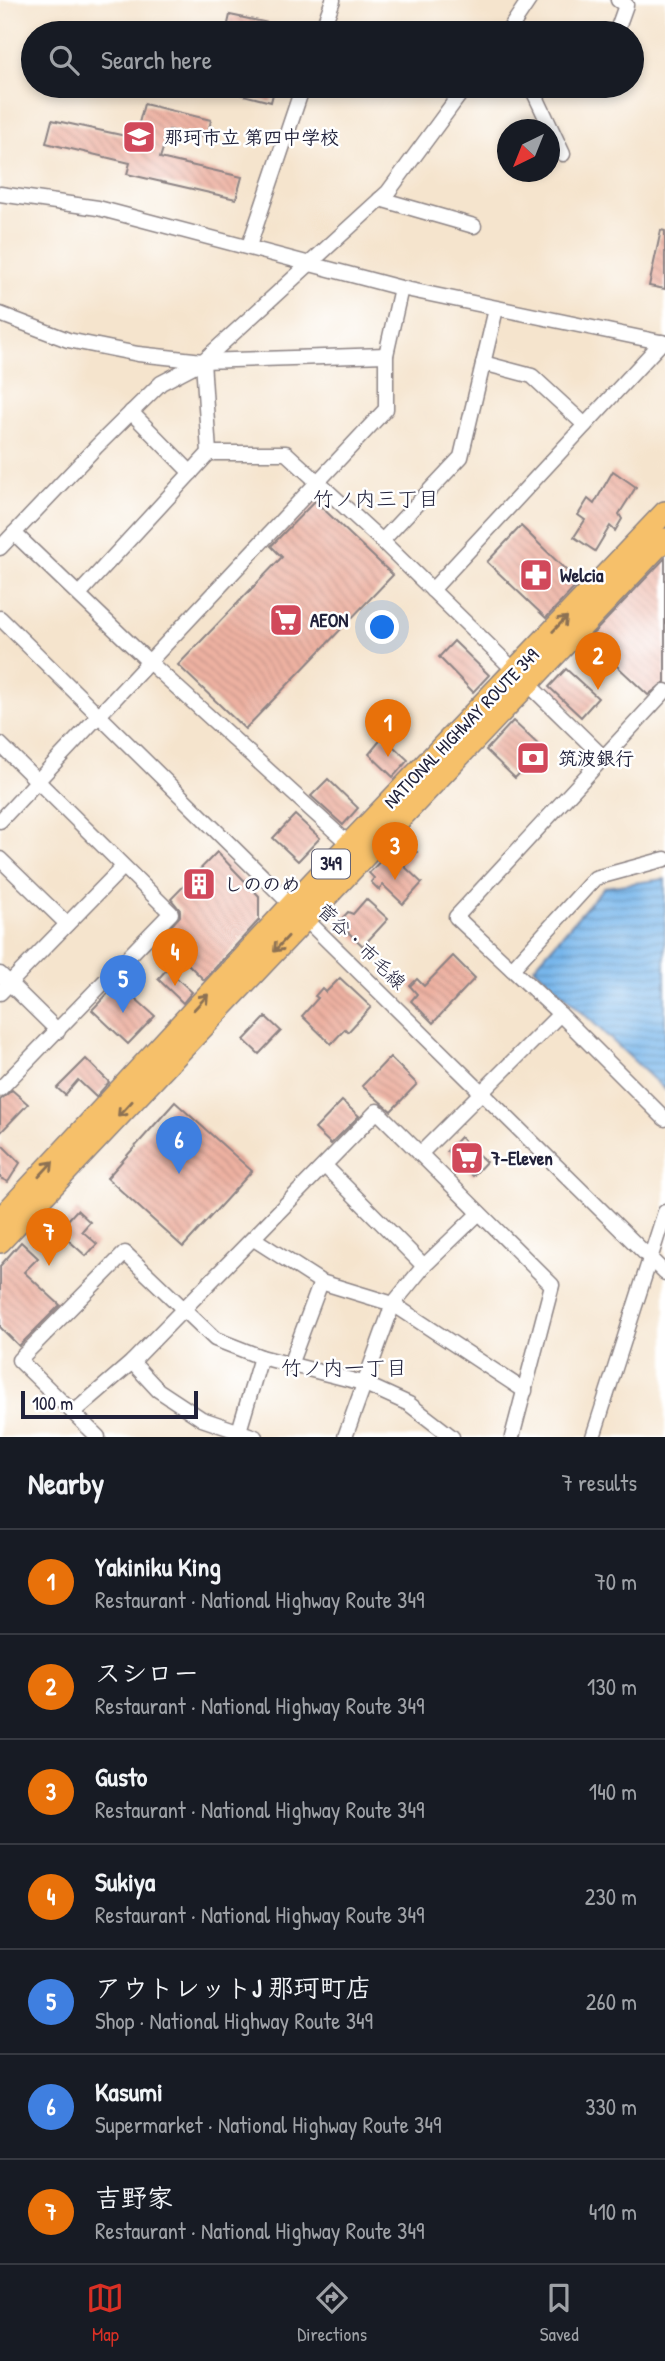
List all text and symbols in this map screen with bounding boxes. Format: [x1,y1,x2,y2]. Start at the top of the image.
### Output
search box [21,21,644,98]
icon: search [45,41,83,79]
text: Search here [101,42,212,77]
school or university icon: 那珂市立 第四中学校 [120,118,158,156]
north arrow [497,119,560,182]
place label: 那珂市立 第四中学校 [164,124,339,150]
district label: 竹ノ内三丁目 [313,484,439,513]
pharmacy icon: Welcia [517,556,555,594]
place label: Welcia [560,562,604,588]
supermarket icon: AEON [267,601,305,639]
place label: AEON [310,607,348,633]
your location [365,610,399,644]
one-way arrow [552,616,569,633]
pin: 2 [575,632,621,690]
street label: NATIONAL HIGHWAY ROUTE 349 [378,642,544,814]
pin: 1 [365,699,411,757]
bank icon: 筑波銀行 [514,739,552,777]
place label: 筑波銀行 [558,745,634,771]
pin: 3 [372,822,418,880]
road number: 349 [312,850,350,878]
building icon: しののめ [180,865,218,903]
place label: しののめ [224,871,300,897]
street label: 菅谷・市毛線 [312,897,412,995]
pin: 4 [152,928,198,986]
one-way arrow [272,935,289,952]
pin: 5 [100,955,146,1013]
one-way arrow [193,993,209,1011]
one-way arrow [116,1100,133,1117]
pin: 6 [156,1116,202,1174]
supermarket icon: 7-Eleven [448,1139,486,1177]
place label: 7-Eleven [490,1145,553,1171]
one-way arrow [38,1161,55,1178]
pin: 7 [26,1208,72,1266]
district label: 竹ノ内一丁目 [281,1353,407,1382]
scale bar [21,1388,198,1420]
text: 100 m [32,1390,73,1416]
text: Nearby [28,1463,104,1503]
text: 7 results [561,1467,637,1498]
text: Yakiniku King [95,1549,221,1584]
text: 1 [47,1566,55,1597]
text: 70 m [594,1566,637,1597]
text: Restaurant · National Highway Route 349 [95,1584,424,1615]
text: スシロー [95,1655,199,1690]
text: 2 [46,1671,56,1702]
text: 130 m [587,1671,637,1702]
text: Restaurant · National Highway Route 349 [95,1690,424,1721]
text: Gusto [95,1759,147,1794]
text: 3 [46,1776,56,1807]
text: 140 m [589,1776,637,1807]
text: Restaurant · National Highway Route 349 [95,1794,424,1825]
text: Sukiya [95,1864,155,1899]
text: 4 [47,1881,55,1912]
text: 230 m [585,1881,637,1912]
text: Restaurant · National Highway Route 349 [95,1899,424,1930]
text: アウトレットJ 那珂町店 [95,1970,372,2005]
text: 5 [46,1986,56,2017]
text: 260 m [586,1986,637,2017]
text: Shop · National Highway Route 349 [95,2005,373,2036]
text: Kasumi [95,2074,163,2109]
text: 6 [46,2091,56,2122]
text: 330 m [585,2091,637,2122]
text: Supermarket · National Highway Route 349 [95,2109,441,2140]
text: 吉野家 [95,2180,173,2215]
text: 7 [45,2196,57,2227]
text: 410 m [589,2196,637,2227]
text: Restaurant · National Highway Route 349 [95,2215,424,2246]
tab: Map [86,2279,124,2347]
tab: Directions [297,2279,367,2347]
tab: Saved [540,2279,579,2347]

